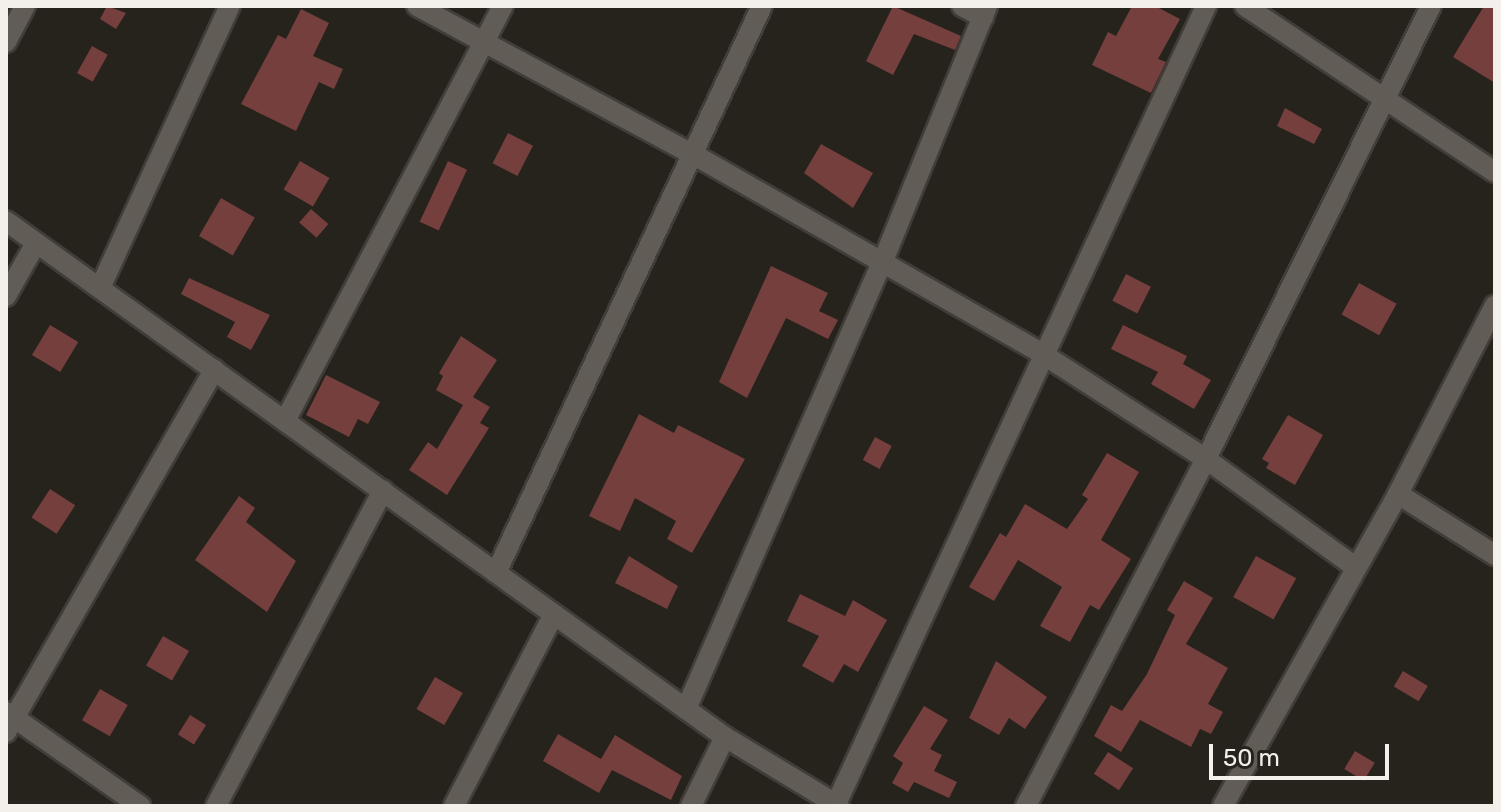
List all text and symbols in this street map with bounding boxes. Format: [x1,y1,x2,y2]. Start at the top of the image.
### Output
scale bar [1213,728,1393,778]
text: 50 m [1223,744,1280,772]

